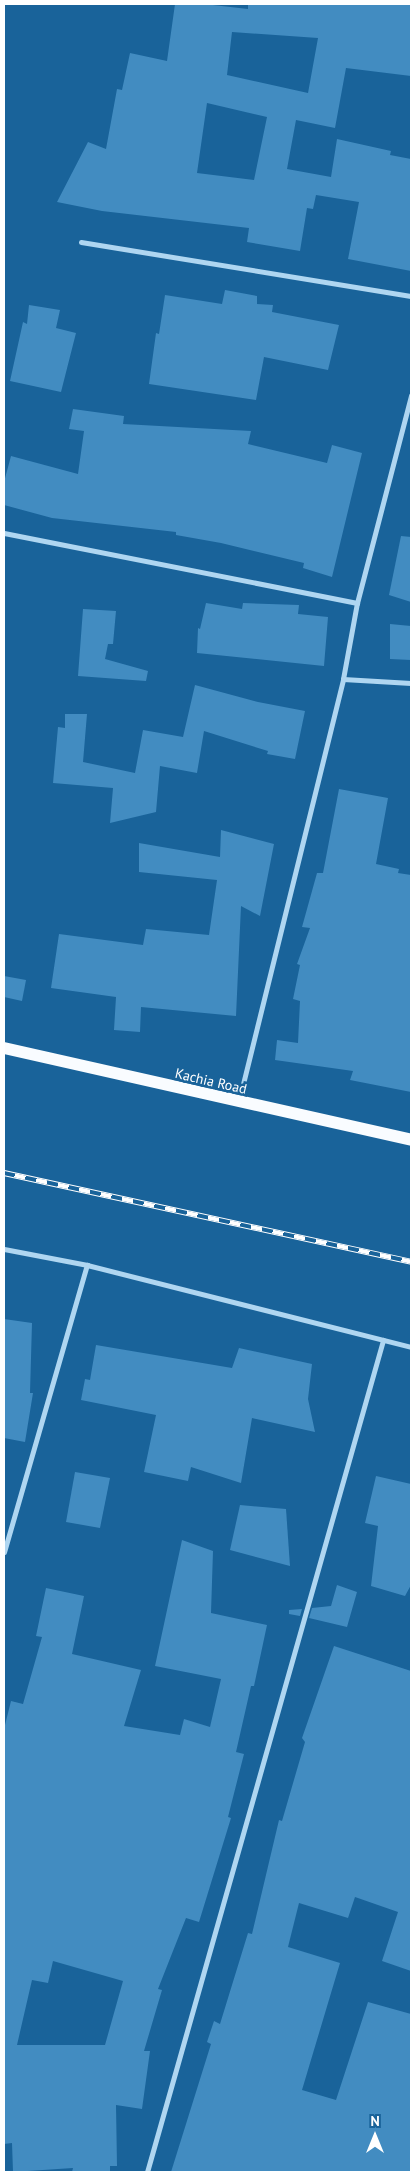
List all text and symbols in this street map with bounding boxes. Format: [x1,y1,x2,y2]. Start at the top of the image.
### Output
street label: Kachia Road [173,1065,249,1097]
north arrow [350,2111,400,2161]
text: N [370,2112,380,2130]

